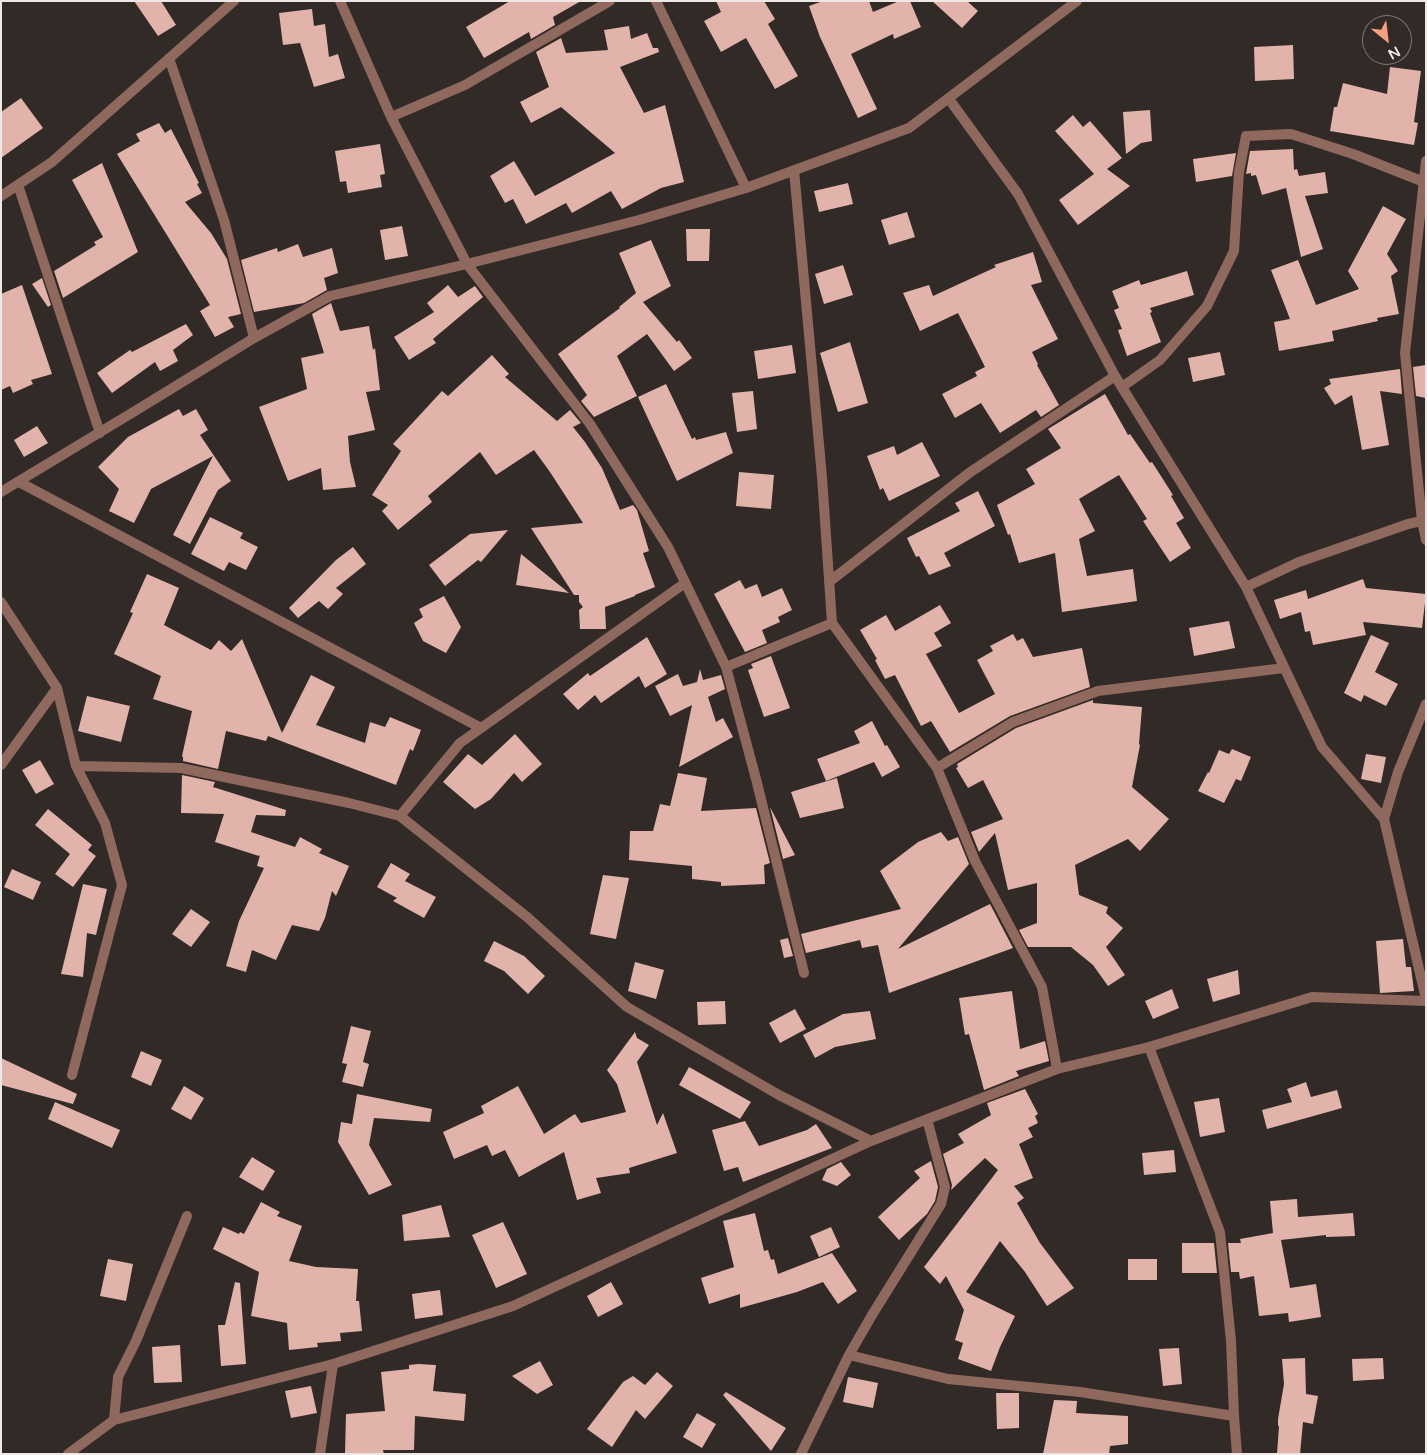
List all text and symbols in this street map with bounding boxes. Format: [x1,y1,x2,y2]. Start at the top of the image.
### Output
north arrow [1362,15,1412,65]
text: N [1385,43,1403,63]

